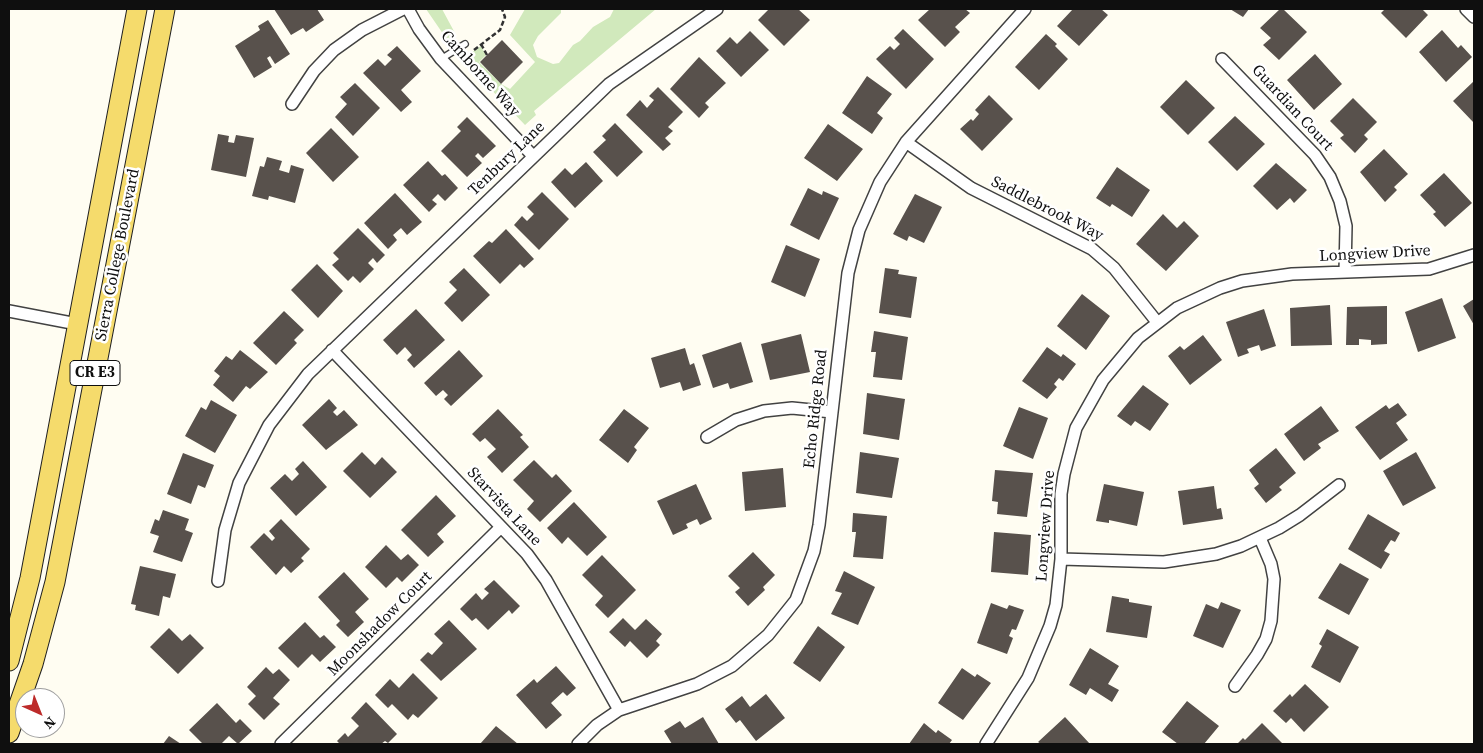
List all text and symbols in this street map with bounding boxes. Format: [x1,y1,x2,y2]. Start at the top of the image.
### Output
street label: Camborne Way [436,27,524,121]
street label: Guardian Court [1247,61,1337,155]
street label: Tenbury Lane [465,118,549,200]
street label: Sierra College Boulevard [92,167,144,343]
street label: Saddlebrook Way [988,172,1106,246]
street label: Longview Drive [1319,241,1431,267]
street label: Echo Ridge Road [800,348,832,470]
road number: CR E3 [70,360,120,386]
street label: Starvista Lane [463,464,545,550]
street label: Longview Drive [1033,470,1059,582]
street label: Moonshadow Court [324,568,436,680]
north arrow [15,688,65,738]
text: N [39,712,60,734]

